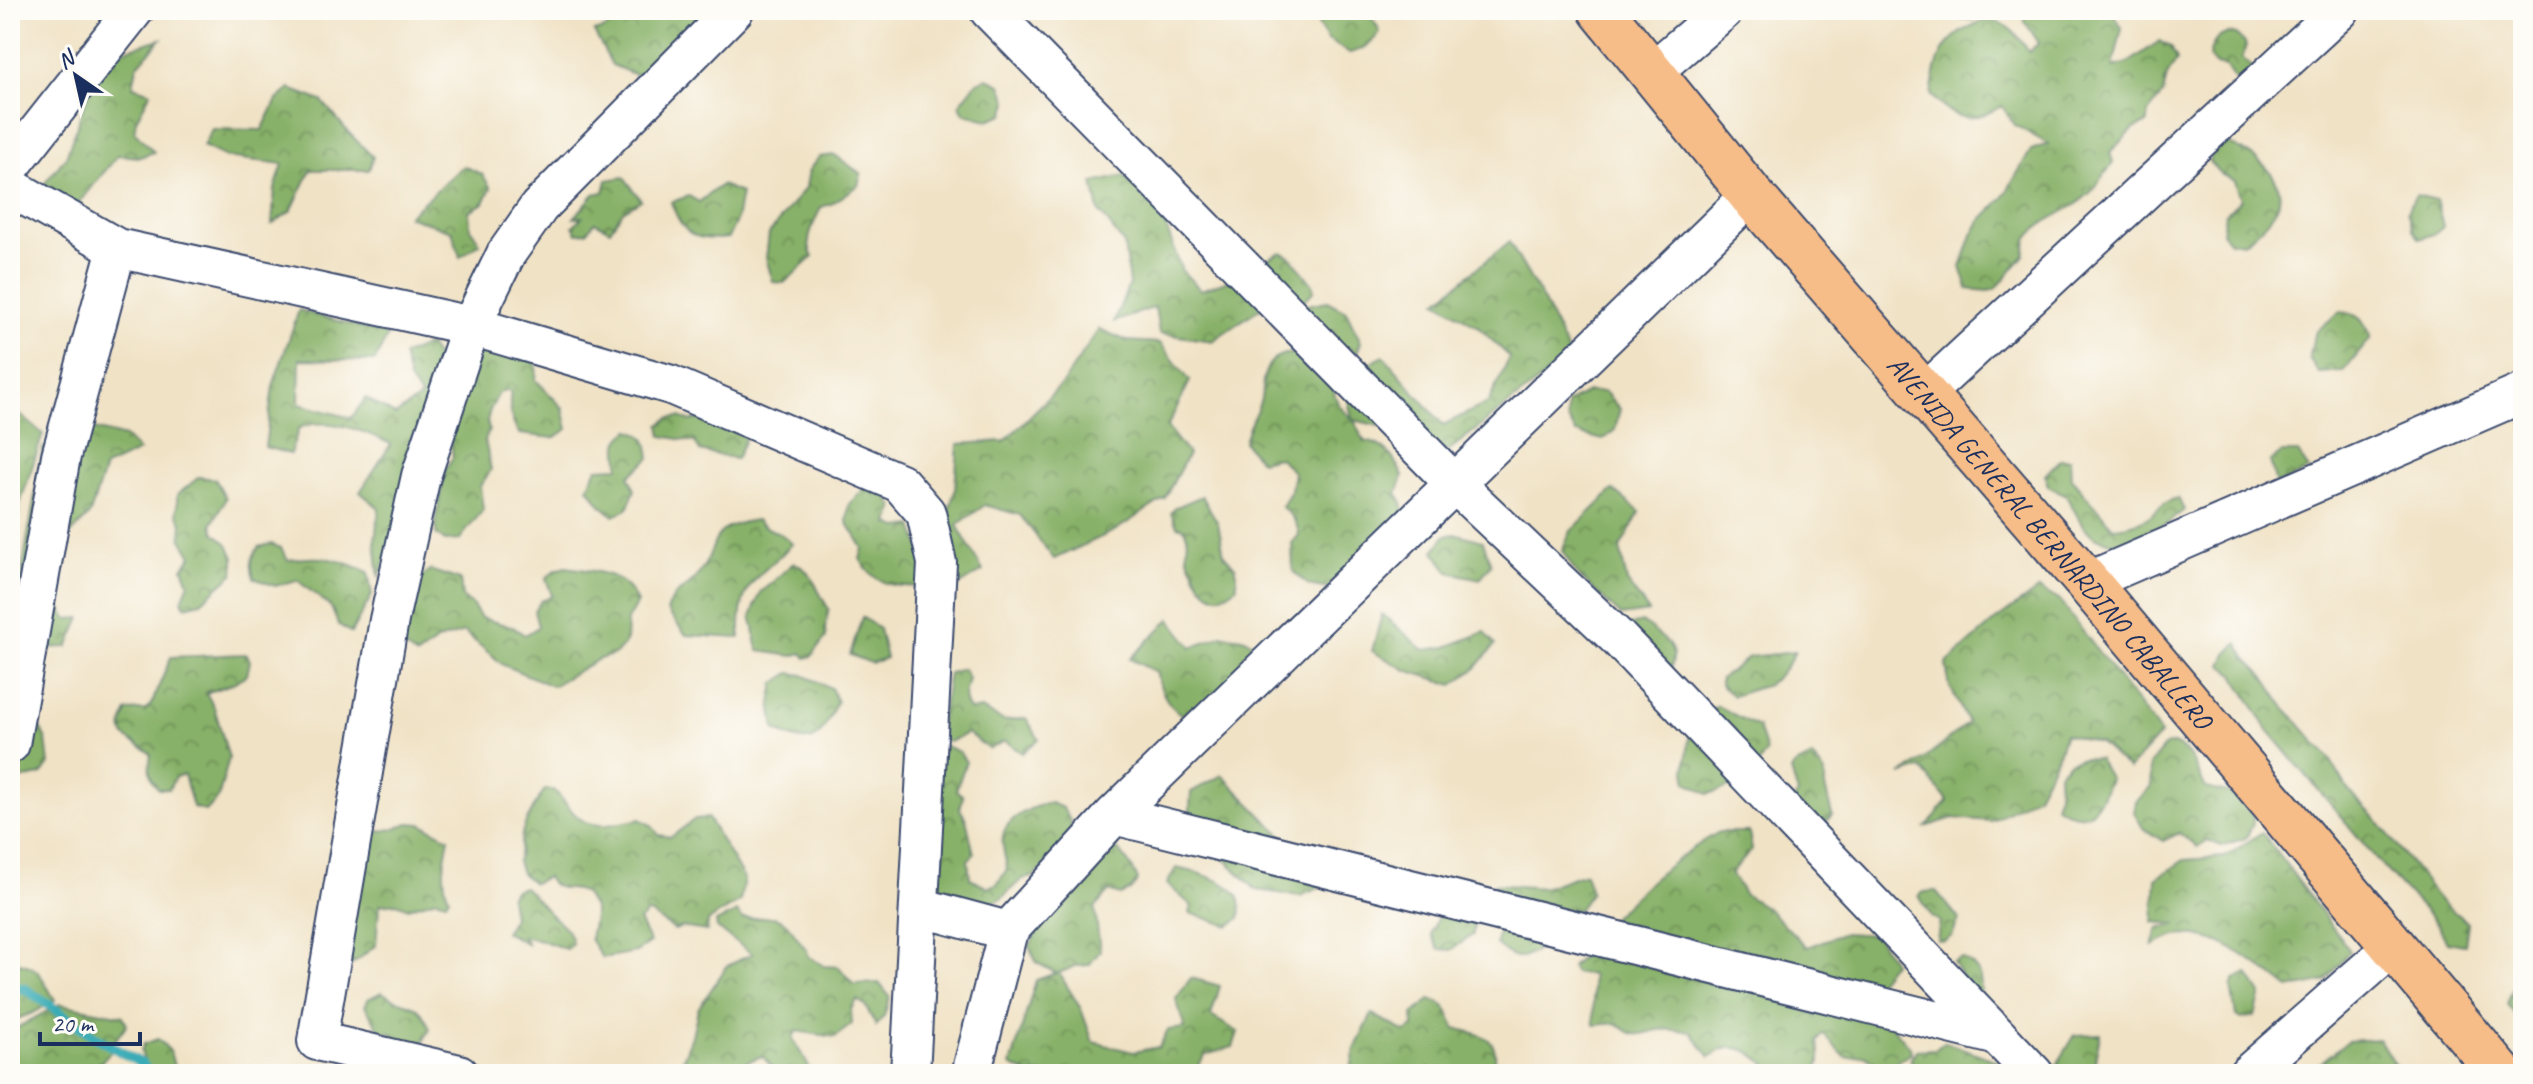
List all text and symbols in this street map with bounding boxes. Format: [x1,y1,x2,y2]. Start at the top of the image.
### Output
north arrow [36,36,116,116]
text: N [52,43,82,76]
street label: AVENIDA GENERAL BERNARDINO CABALLERO [1880,347,2222,738]
scale bar [40,996,140,1046]
text: 20 m [52,1009,95,1039]

